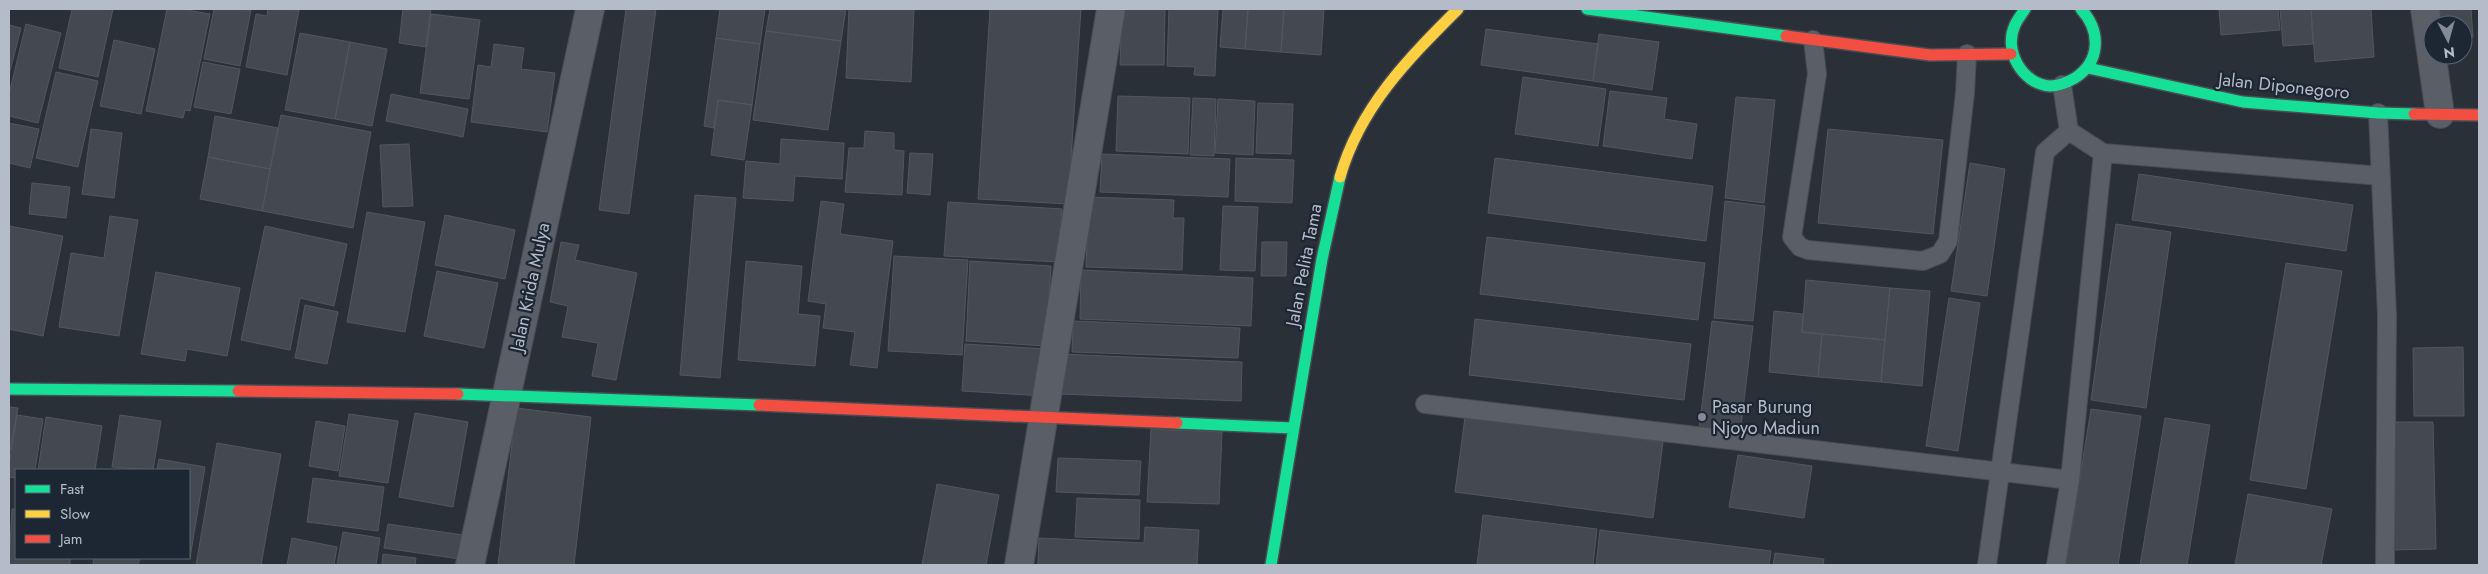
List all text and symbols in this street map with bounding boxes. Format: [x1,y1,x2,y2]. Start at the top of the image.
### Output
north arrow [2423,15,2473,65]
text: N [2443,42,2456,63]
street label: Jalan Diponegoro [2215,66,2351,106]
street label: Jalan Pelita Tama [1279,201,1329,330]
street label: Jalan Krida Mulya [503,220,556,356]
place label: Pasar Burung Njoyo Madiun [1712,394,1820,441]
marker: Pasar Burung Njoyo Madiun [1696,411,1708,423]
legend [15,469,190,559]
text: Fast [60,478,84,500]
text: Slow [60,503,91,525]
text: Jam [58,528,83,550]

